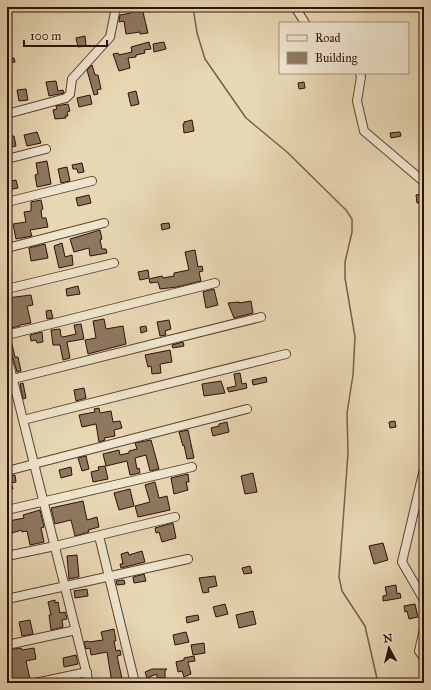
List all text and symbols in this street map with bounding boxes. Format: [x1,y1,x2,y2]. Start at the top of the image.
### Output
scale bar [24,22,107,48]
legend [279,22,409,74]
text: 100 m [30,29,61,43]
text: Road [315,31,341,45]
text: Building [315,51,358,66]
north arrow [369,628,409,668]
text: N [382,631,394,646]

